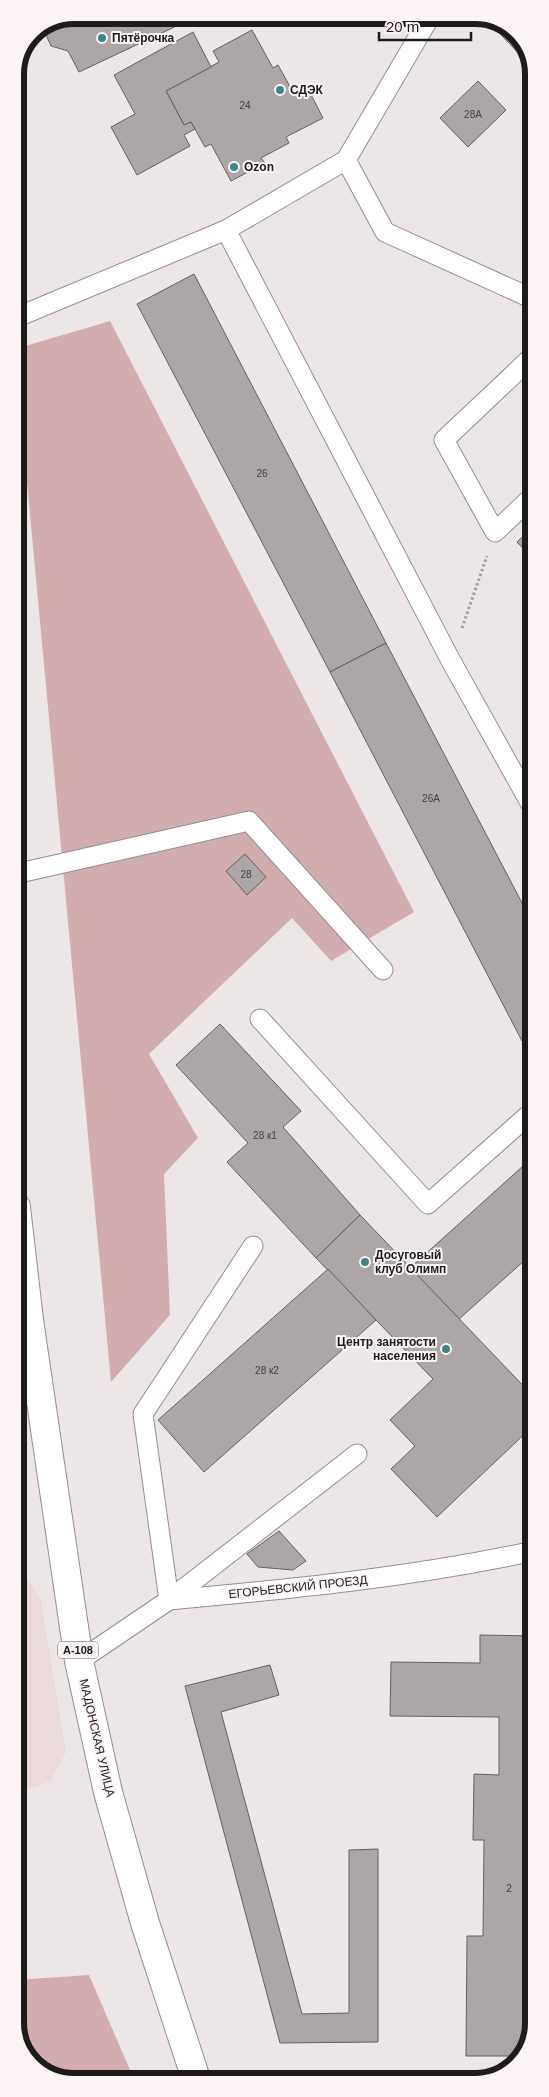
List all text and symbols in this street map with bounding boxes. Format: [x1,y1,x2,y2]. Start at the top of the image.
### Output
scale bar [379,10,472,42]
text: 20 m [386,18,419,35]
place label: Пятёрочка [112,31,175,45]
marker: Пятёрочка [96,32,108,44]
place label: СДЭК [290,83,324,97]
marker: СДЭК [274,84,286,96]
house number: 24 [239,100,251,111]
house number: 28А [464,109,482,120]
place label: Ozon [244,160,274,174]
marker: Ozon [228,161,240,173]
house number: 26 [256,468,268,479]
house number: 26А [422,793,440,804]
house number: 28 [240,869,252,880]
house number: 28 к1 [253,1130,277,1141]
place label: Досуговый клуб Олимп [375,1248,446,1276]
marker: Досуговый клуб Олимп [359,1256,371,1268]
place label: Центр занятости населения [337,1335,436,1363]
marker: Центр занятости населения [440,1343,452,1355]
house number: 28 к2 [255,1365,279,1376]
street label: ЕГОРЬЕВСКИЙ ПРОЕЗД [228,1572,368,1601]
road number: А-108 [58,1642,98,1658]
street label: МАДОНСКАЯ УЛИЦА [77,1678,117,1798]
house number: 2 [506,1883,512,1894]

